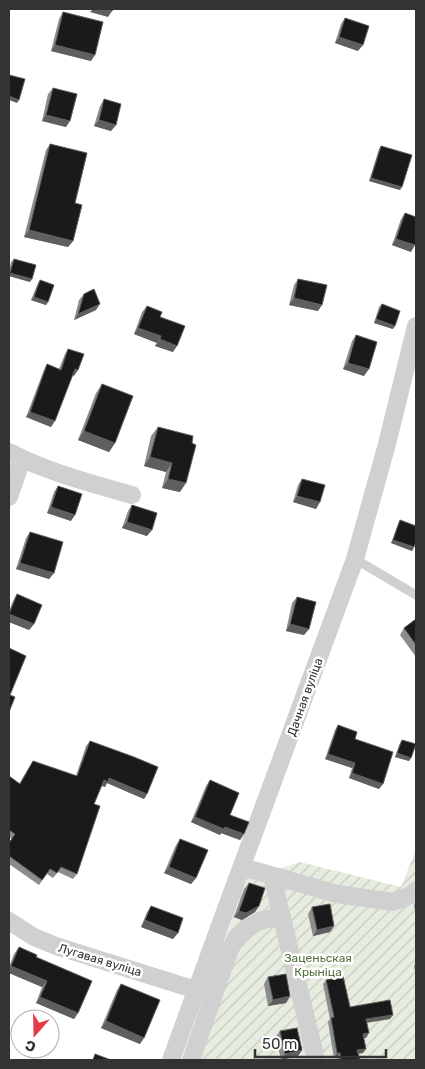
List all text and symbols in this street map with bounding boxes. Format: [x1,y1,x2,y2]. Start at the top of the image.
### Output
street label: Дачная вуліца [284,656,326,738]
street label: Лугавая вуліца [57,941,143,979]
park label: Заценьская Крыніца [284,951,352,979]
north arrow [10,1009,60,1059]
scale bar [255,1026,386,1058]
text: 50 m [262,1035,297,1053]
text: С [23,1036,38,1055]

